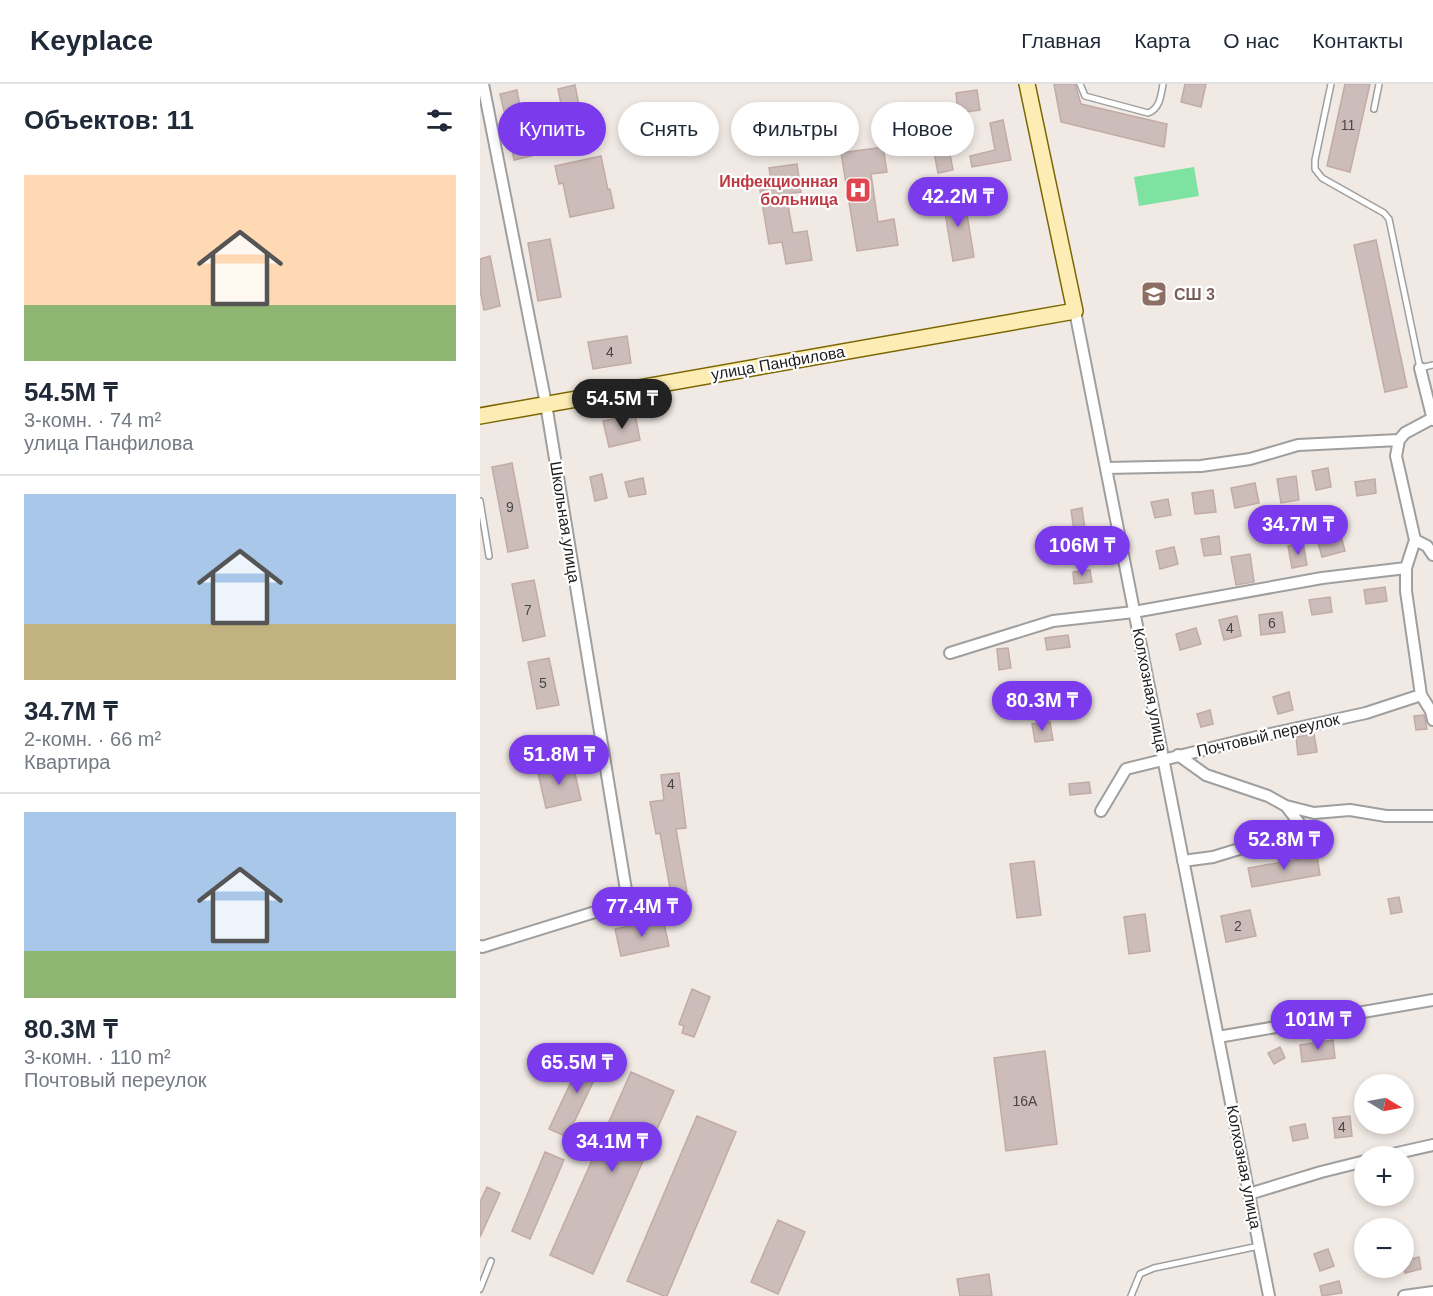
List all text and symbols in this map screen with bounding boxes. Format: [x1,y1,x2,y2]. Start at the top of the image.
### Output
text: Keyplace [30,25,153,56]
text: Главная [1021,29,1101,52]
text: Карта [1134,29,1190,52]
text: О нас [1223,29,1279,52]
text: Контакты [1312,29,1403,52]
chip: Купить [498,102,606,156]
chip: Снять [618,102,719,156]
chip: Фильтры [731,102,859,156]
chip: Новое [871,102,974,156]
icon: filters [423,104,456,137]
text: Объектов: 11 [24,105,194,135]
house number: 11 [1341,117,1355,133]
place label: Инфекционная больница [719,173,838,208]
hospital icon: Инфекционная больница [843,175,873,205]
pin: 42.2M ₸ [903,177,1013,228]
text: 42.2M ₸ [922,185,994,207]
icon: home [186,214,294,322]
school or university icon: СШ 3 [1139,279,1169,309]
place label: СШ 3 [1174,286,1215,303]
street label: улица Панфилова [710,343,846,383]
house number: 4 [606,344,614,360]
text: 54.5M ₸ [24,377,118,407]
pin: 54.5M ₸ [567,379,677,430]
text: 54.5M ₸ [586,387,658,409]
text: 3-комн. · 74 m² [24,409,161,431]
text: улица Панфилова [24,432,193,454]
street label: Школьная улица [547,460,583,584]
house number: 9 [506,499,514,515]
pin: 34.7M ₸ [1243,505,1353,556]
text: 34.7M ₸ [1262,513,1334,535]
pin: 106M ₸ [1033,526,1131,577]
icon: home [186,533,294,641]
text: 106M ₸ [1049,534,1115,556]
house number: 7 [524,602,532,618]
house number: 6 [1268,615,1276,631]
house number: 4 [1226,620,1234,636]
street label: Колхозная улица [1130,627,1170,754]
house number: 5 [539,675,547,691]
pin: 80.3M ₸ [987,681,1097,732]
text: 80.3M ₸ [1006,689,1078,711]
text: 34.7M ₸ [24,696,118,726]
street label: Почтовый переулок [1195,710,1342,760]
text: 2-комн. · 66 m² [24,728,161,750]
pin: 51.8M ₸ [504,735,614,786]
text: 51.8M ₸ [523,743,595,765]
text: Квартира [24,751,110,773]
house number: 4 [667,776,675,792]
pin: 52.8M ₸ [1229,820,1339,871]
text: 52.8M ₸ [1248,828,1320,850]
icon: home [186,851,294,959]
pin: 77.4M ₸ [587,887,697,938]
text: 77.4M ₸ [606,895,678,917]
house number: 2 [1234,918,1242,934]
pin: 101M ₸ [1269,1000,1367,1051]
text: 101M ₸ [1285,1008,1351,1030]
text: 80.3M ₸ [24,1014,118,1044]
pin: 65.5M ₸ [522,1043,632,1094]
text: 3-комн. · 110 m² [24,1046,171,1068]
text: 65.5M ₸ [541,1051,613,1073]
text: Почтовый переулок [24,1069,207,1091]
north arrow [1354,1074,1414,1134]
map controls [1354,1074,1414,1278]
house number: 16А [1013,1093,1038,1109]
street label: Колхозная улица [1224,1104,1264,1231]
house number: 4 [1338,1119,1346,1135]
pin: 34.1M ₸ [557,1122,667,1173]
text: 34.1M ₸ [576,1130,648,1152]
button: + [1354,1146,1414,1206]
button: − [1354,1218,1414,1278]

